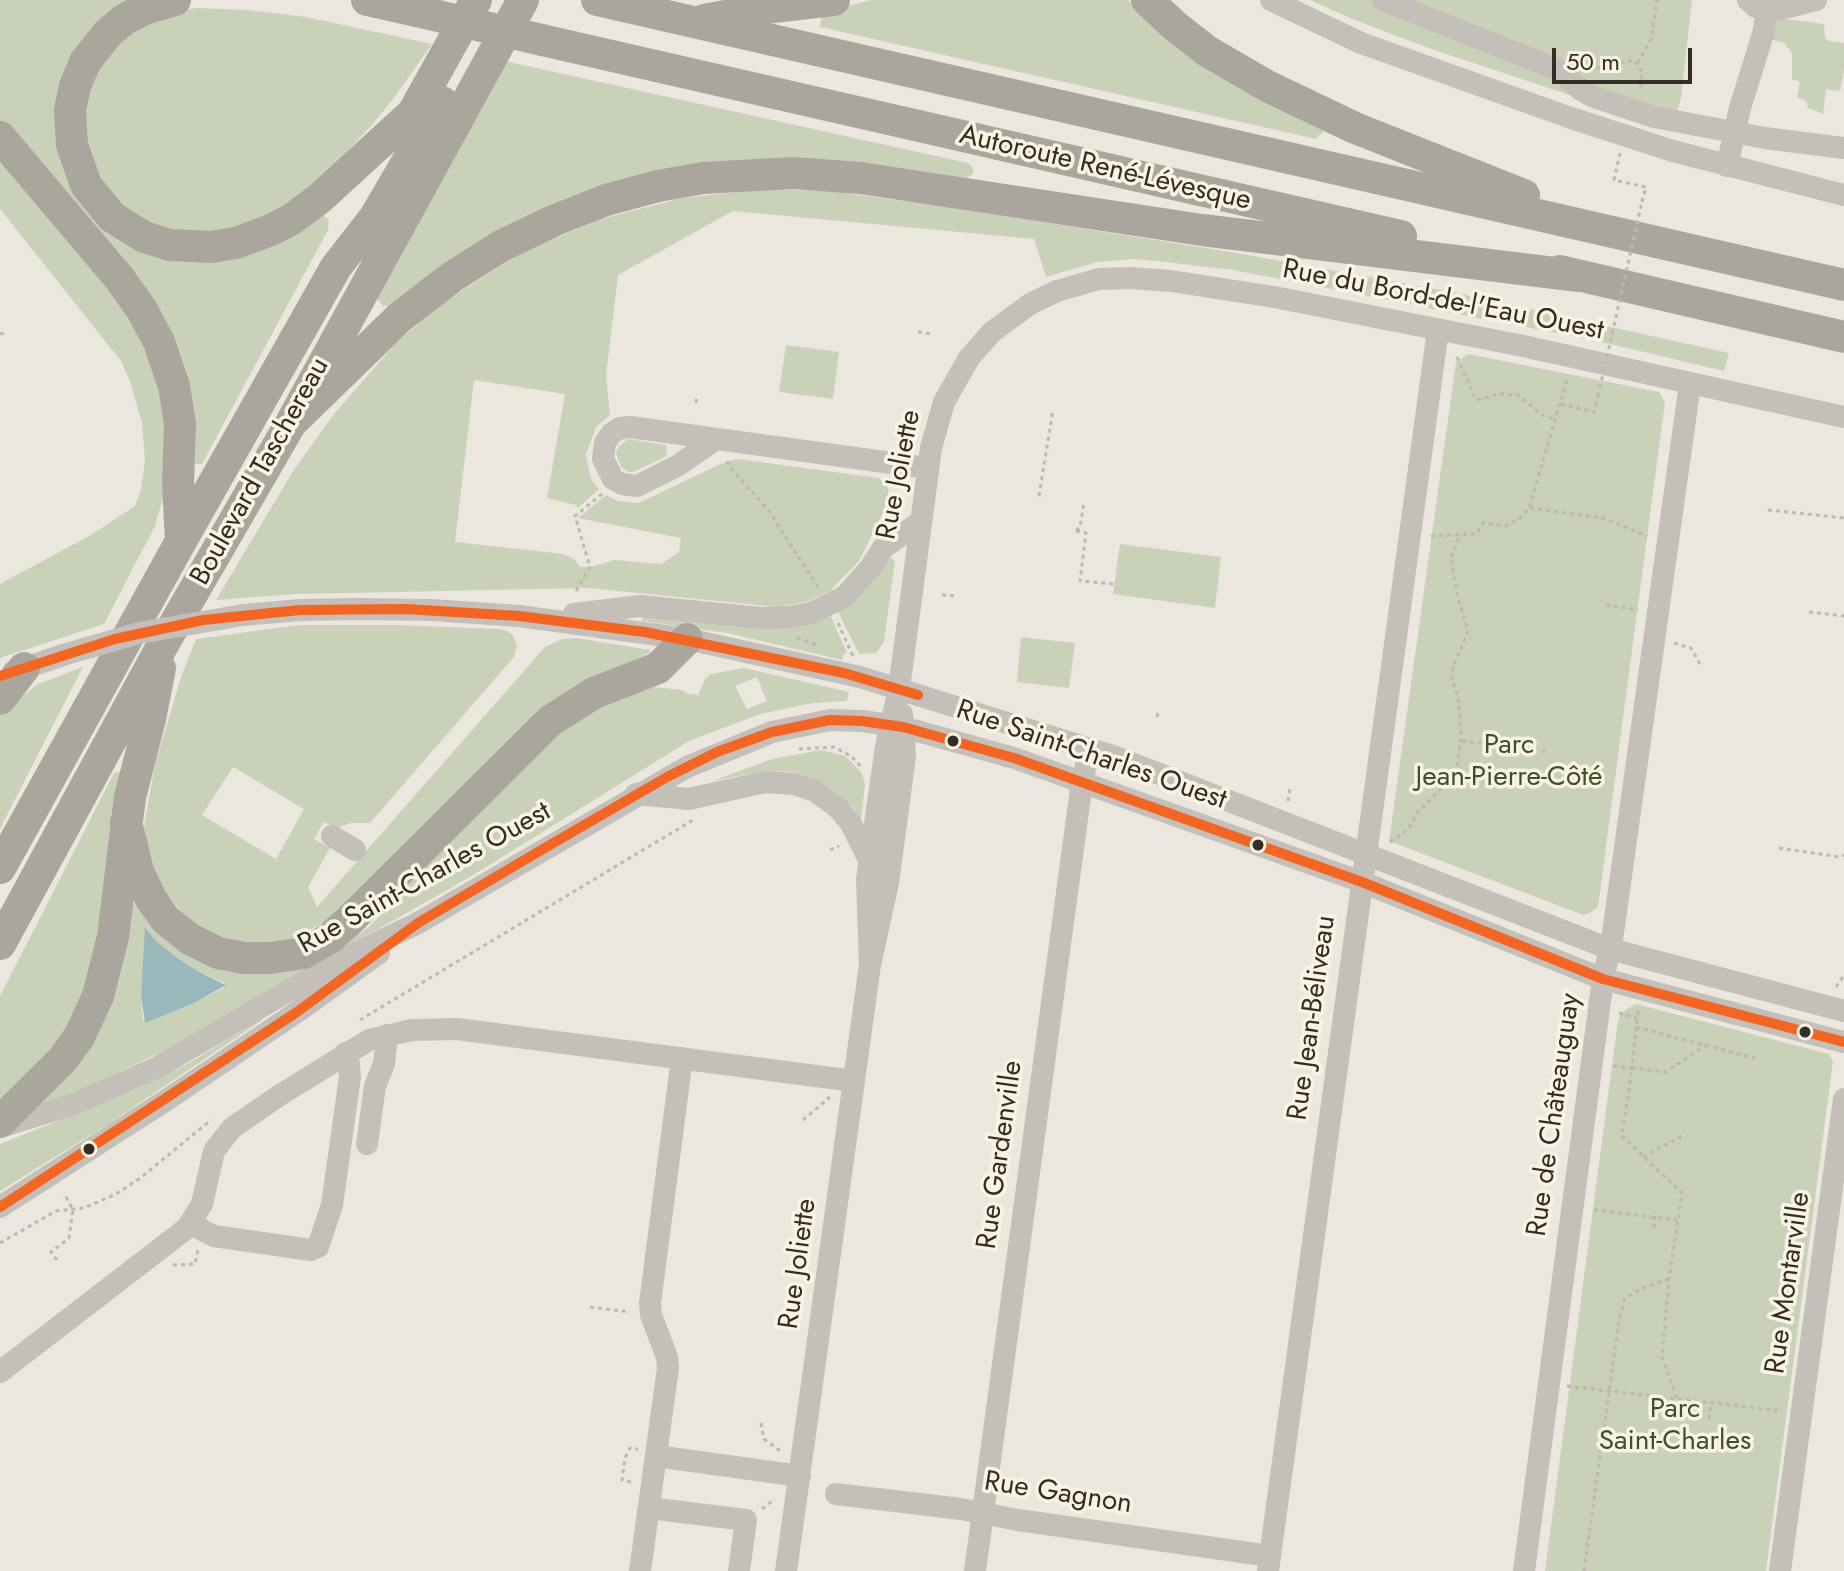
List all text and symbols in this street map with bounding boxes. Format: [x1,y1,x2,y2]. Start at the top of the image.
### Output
scale bar [1556,32,1696,82]
text: 50 m [1566,44,1620,79]
street label: Autoroute René-Lévesque [956,119,1254,219]
street label: Rue du Bord-de-l'Eau Ouest [1280,253,1606,349]
street label: Boulevard Taschereau [184,352,338,592]
street label: Rue Joliette [871,407,929,543]
street label: Rue Saint-Charles Ouest [952,694,1230,818]
park label: Parc Jean-Pierre-Côté [1416,729,1602,795]
unlabelled marker [945,733,961,749]
street label: Rue Saint-Charles Ouest [293,796,557,962]
unlabelled marker [1250,837,1266,853]
street label: Rue Jean-Béliveau [1282,913,1344,1123]
street label: Rue de Châteauguay [1521,991,1589,1239]
unlabelled marker [1797,1024,1813,1040]
street label: Rue Gardenville [971,1059,1031,1251]
unlabelled marker [81,1141,97,1157]
street label: Rue Montarville [1760,1190,1818,1376]
street label: Rue Joliette [773,1197,825,1331]
park label: Parc Saint-Charles [1599,1393,1751,1459]
street label: Rue Gagnon [982,1466,1134,1522]

